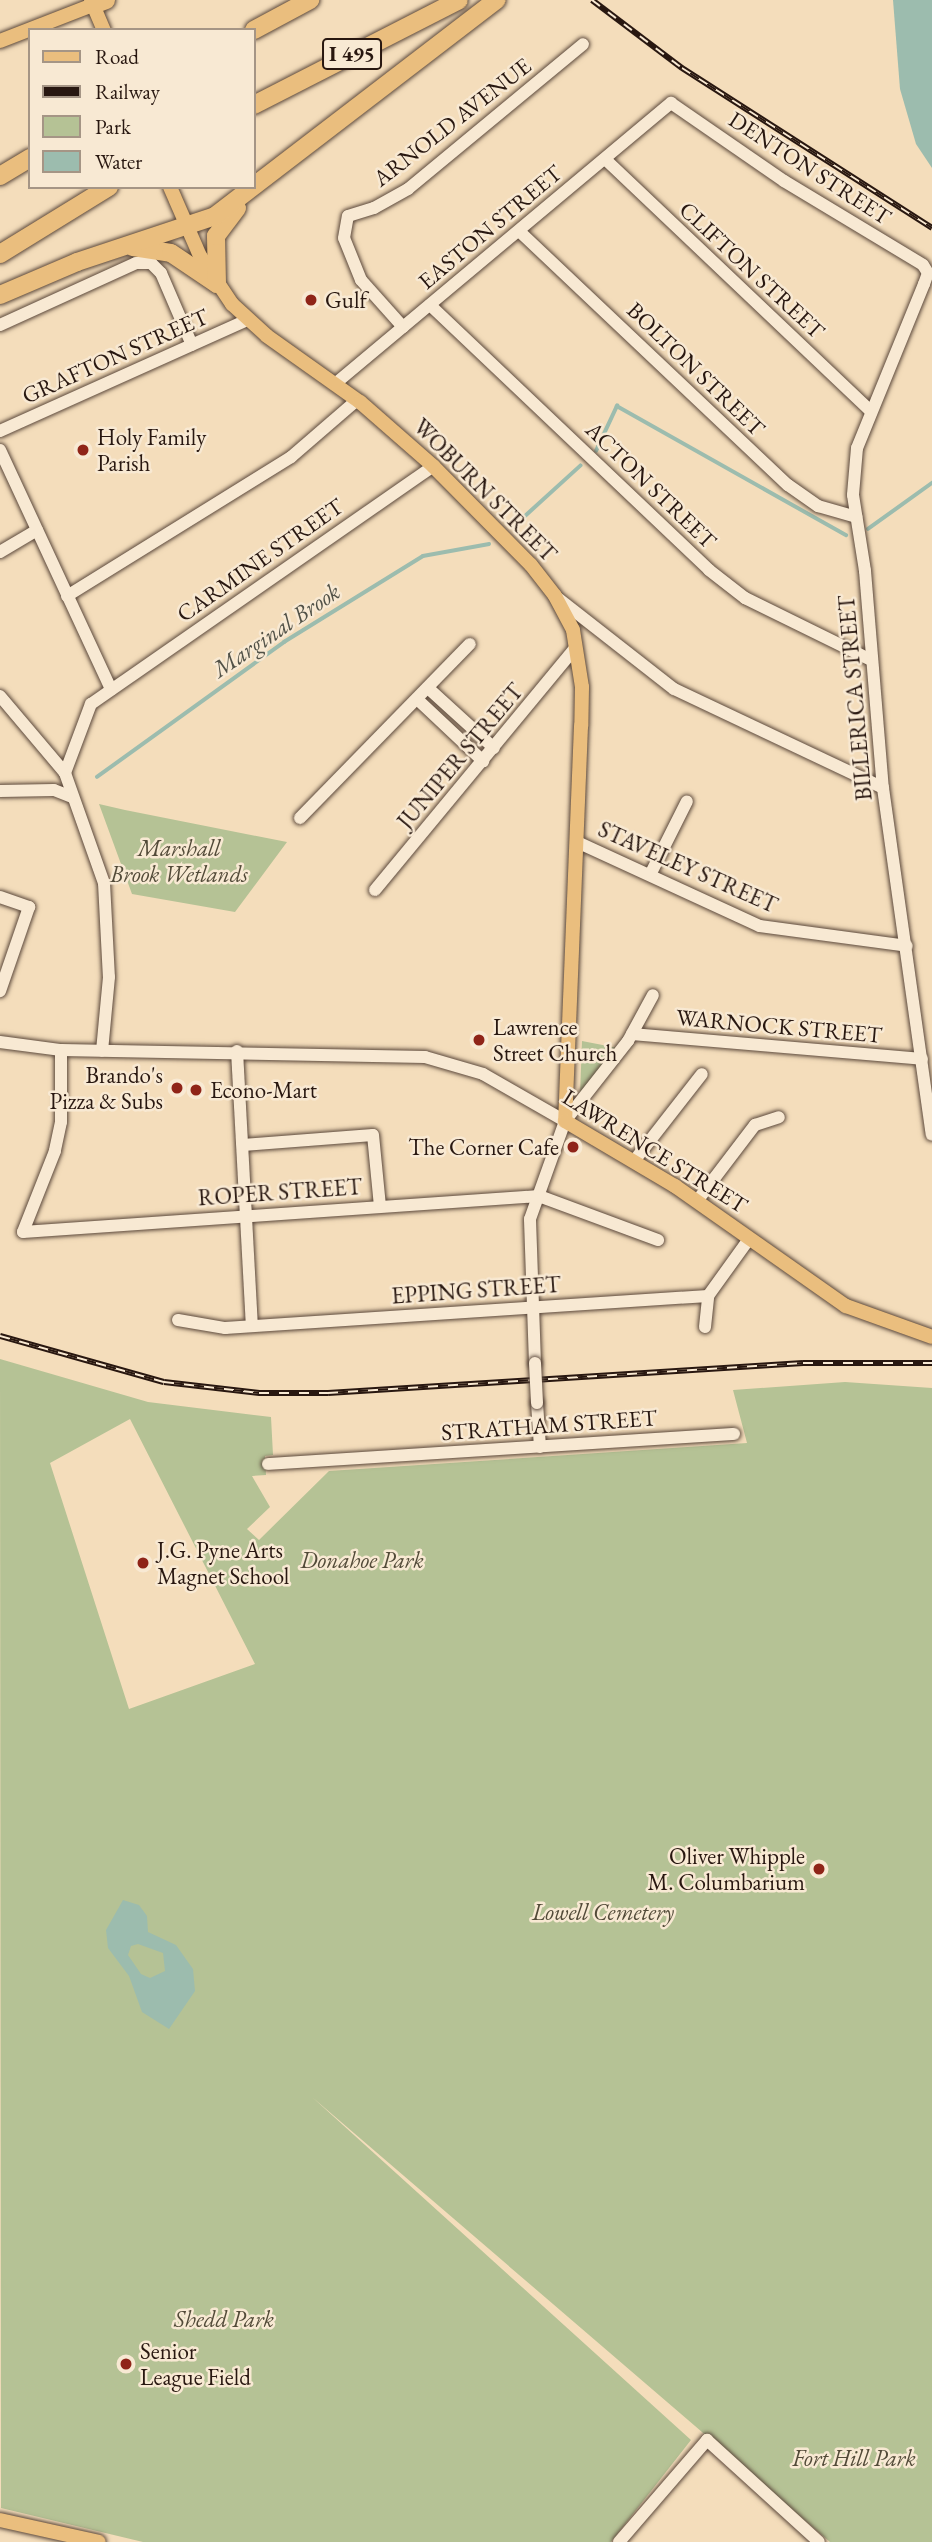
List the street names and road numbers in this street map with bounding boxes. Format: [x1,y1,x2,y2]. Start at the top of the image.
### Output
road number: I 495 [320,36,384,72]
street label: ARNOLD AVENUE [368,52,536,192]
street label: DENTON STREET [724,105,896,231]
street label: EASTON STREET [413,159,567,295]
street label: CLIFTON STREET [674,196,830,344]
street label: BOLTON STREET [621,296,771,442]
street label: GRAFTON STREET [18,303,212,409]
street label: WOBURN STREET [408,413,562,567]
street label: ACTON STREET [580,416,722,554]
street label: CARMINE STREET [171,492,349,628]
street label: BILLERICA STREET [832,594,878,802]
street label: JUNIPER STREET [391,678,529,834]
street label: STAVELEY STREET [594,815,782,919]
street label: WARNOCK STREET [675,1003,883,1049]
street label: LAWRENCE STREET [558,1083,752,1219]
street label: ROPER STREET [197,1172,363,1212]
street label: EPPING STREET [390,1270,562,1310]
street label: STRATHAM STREET [440,1404,658,1446]

